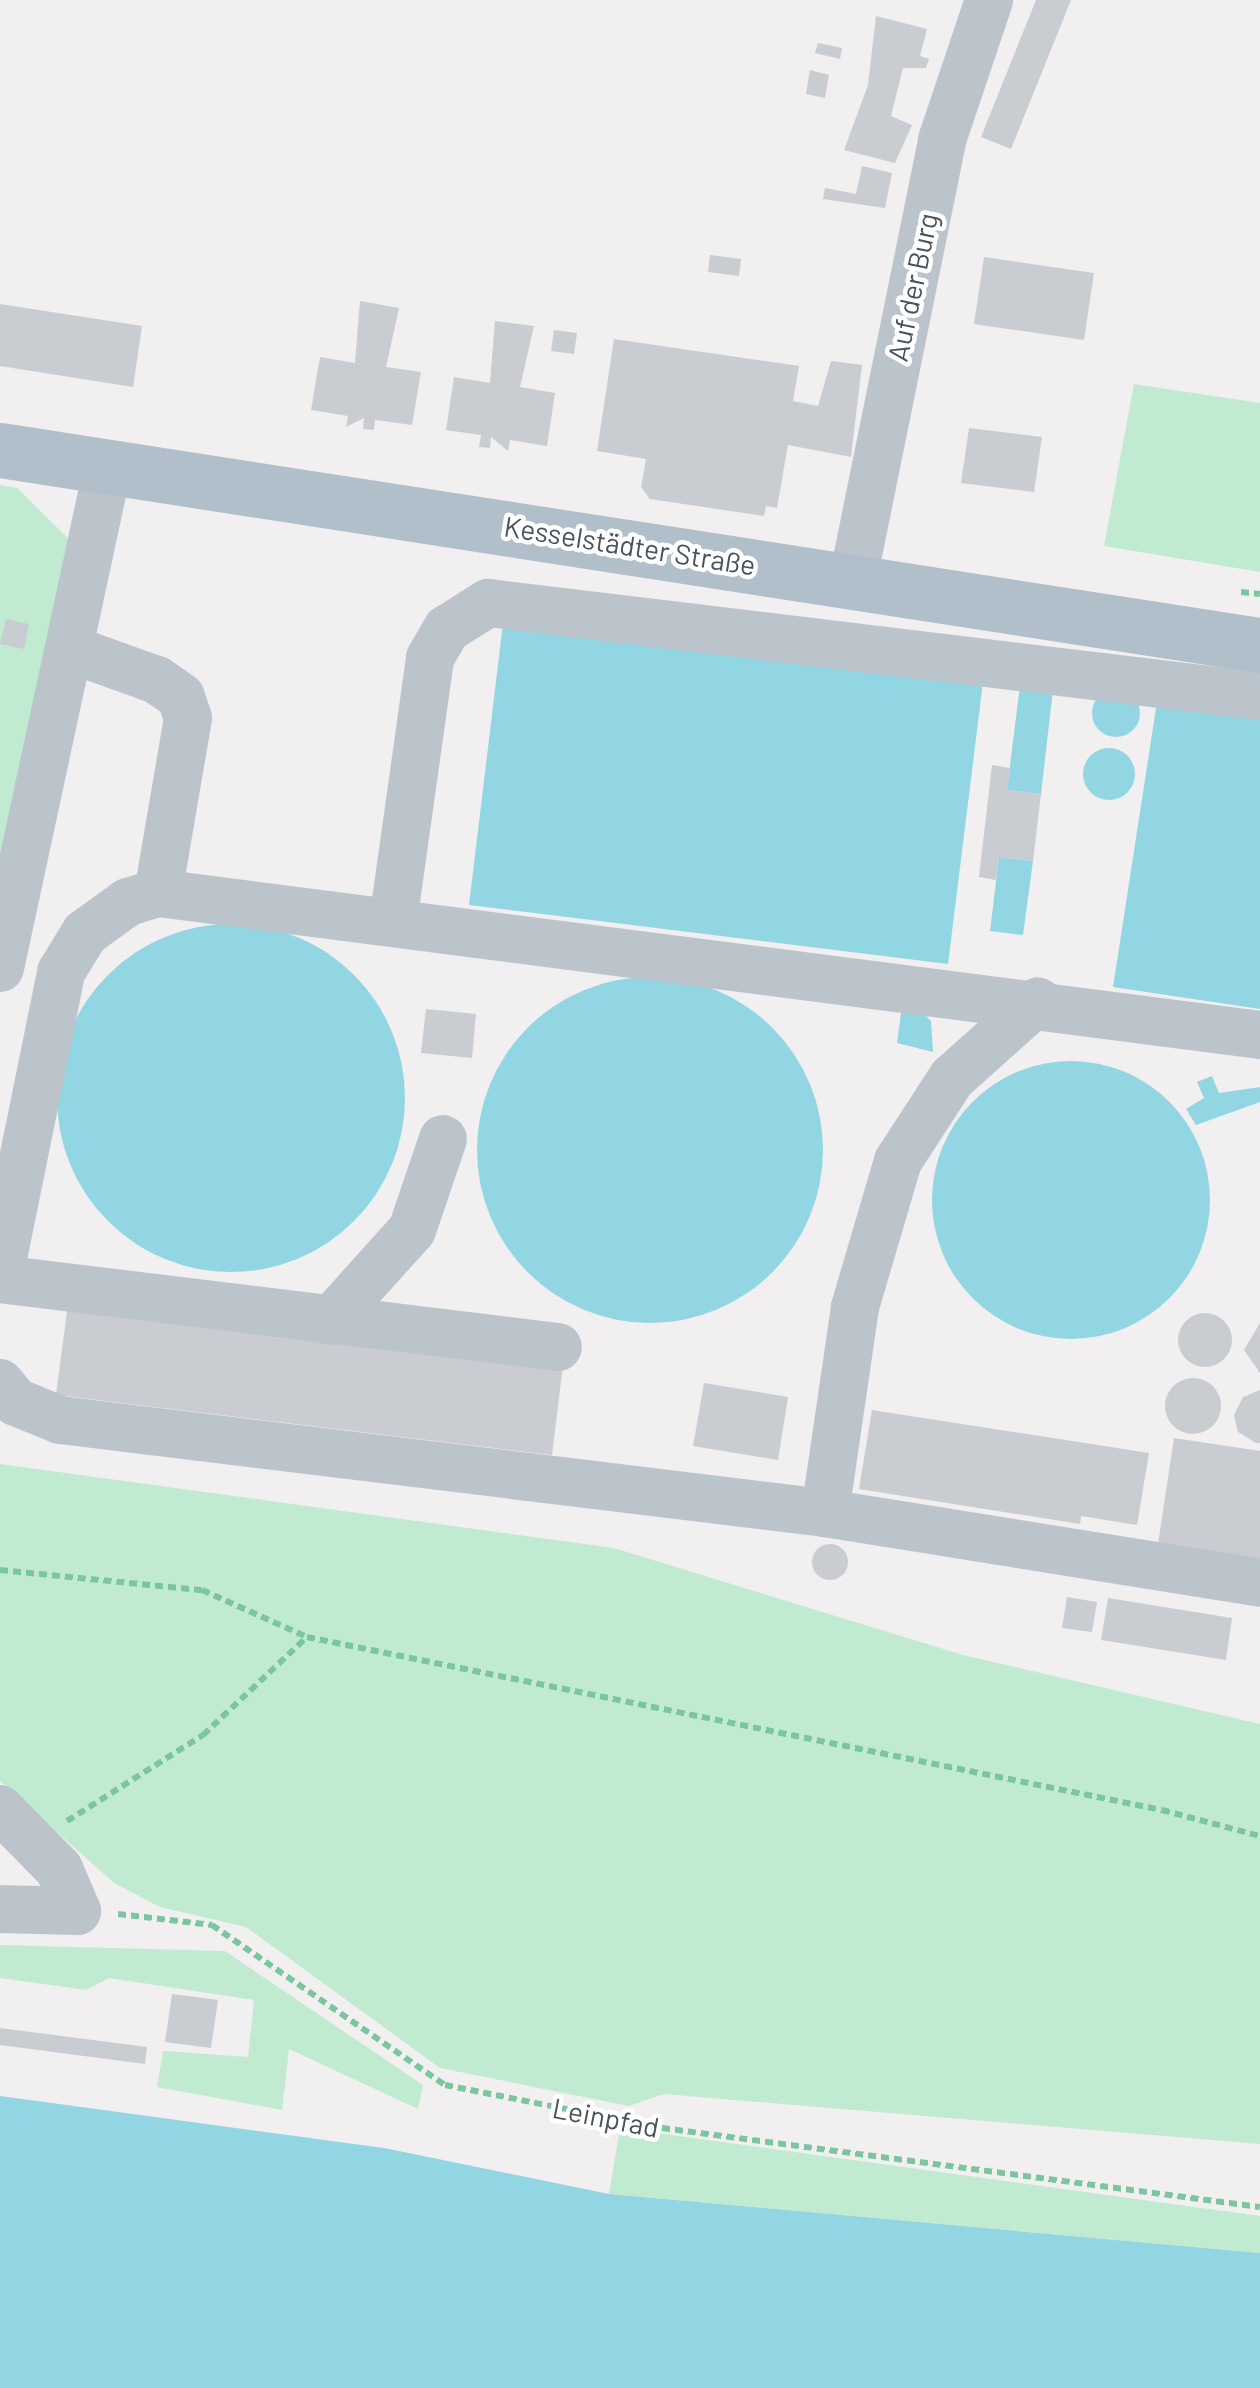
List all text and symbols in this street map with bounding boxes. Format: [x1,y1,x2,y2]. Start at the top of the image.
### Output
street label: Auf der Burg [880,210,944,364]
street label: Kesselstädter Straße [502,509,758,581]
street label: Leinpfad [550,2090,662,2144]

